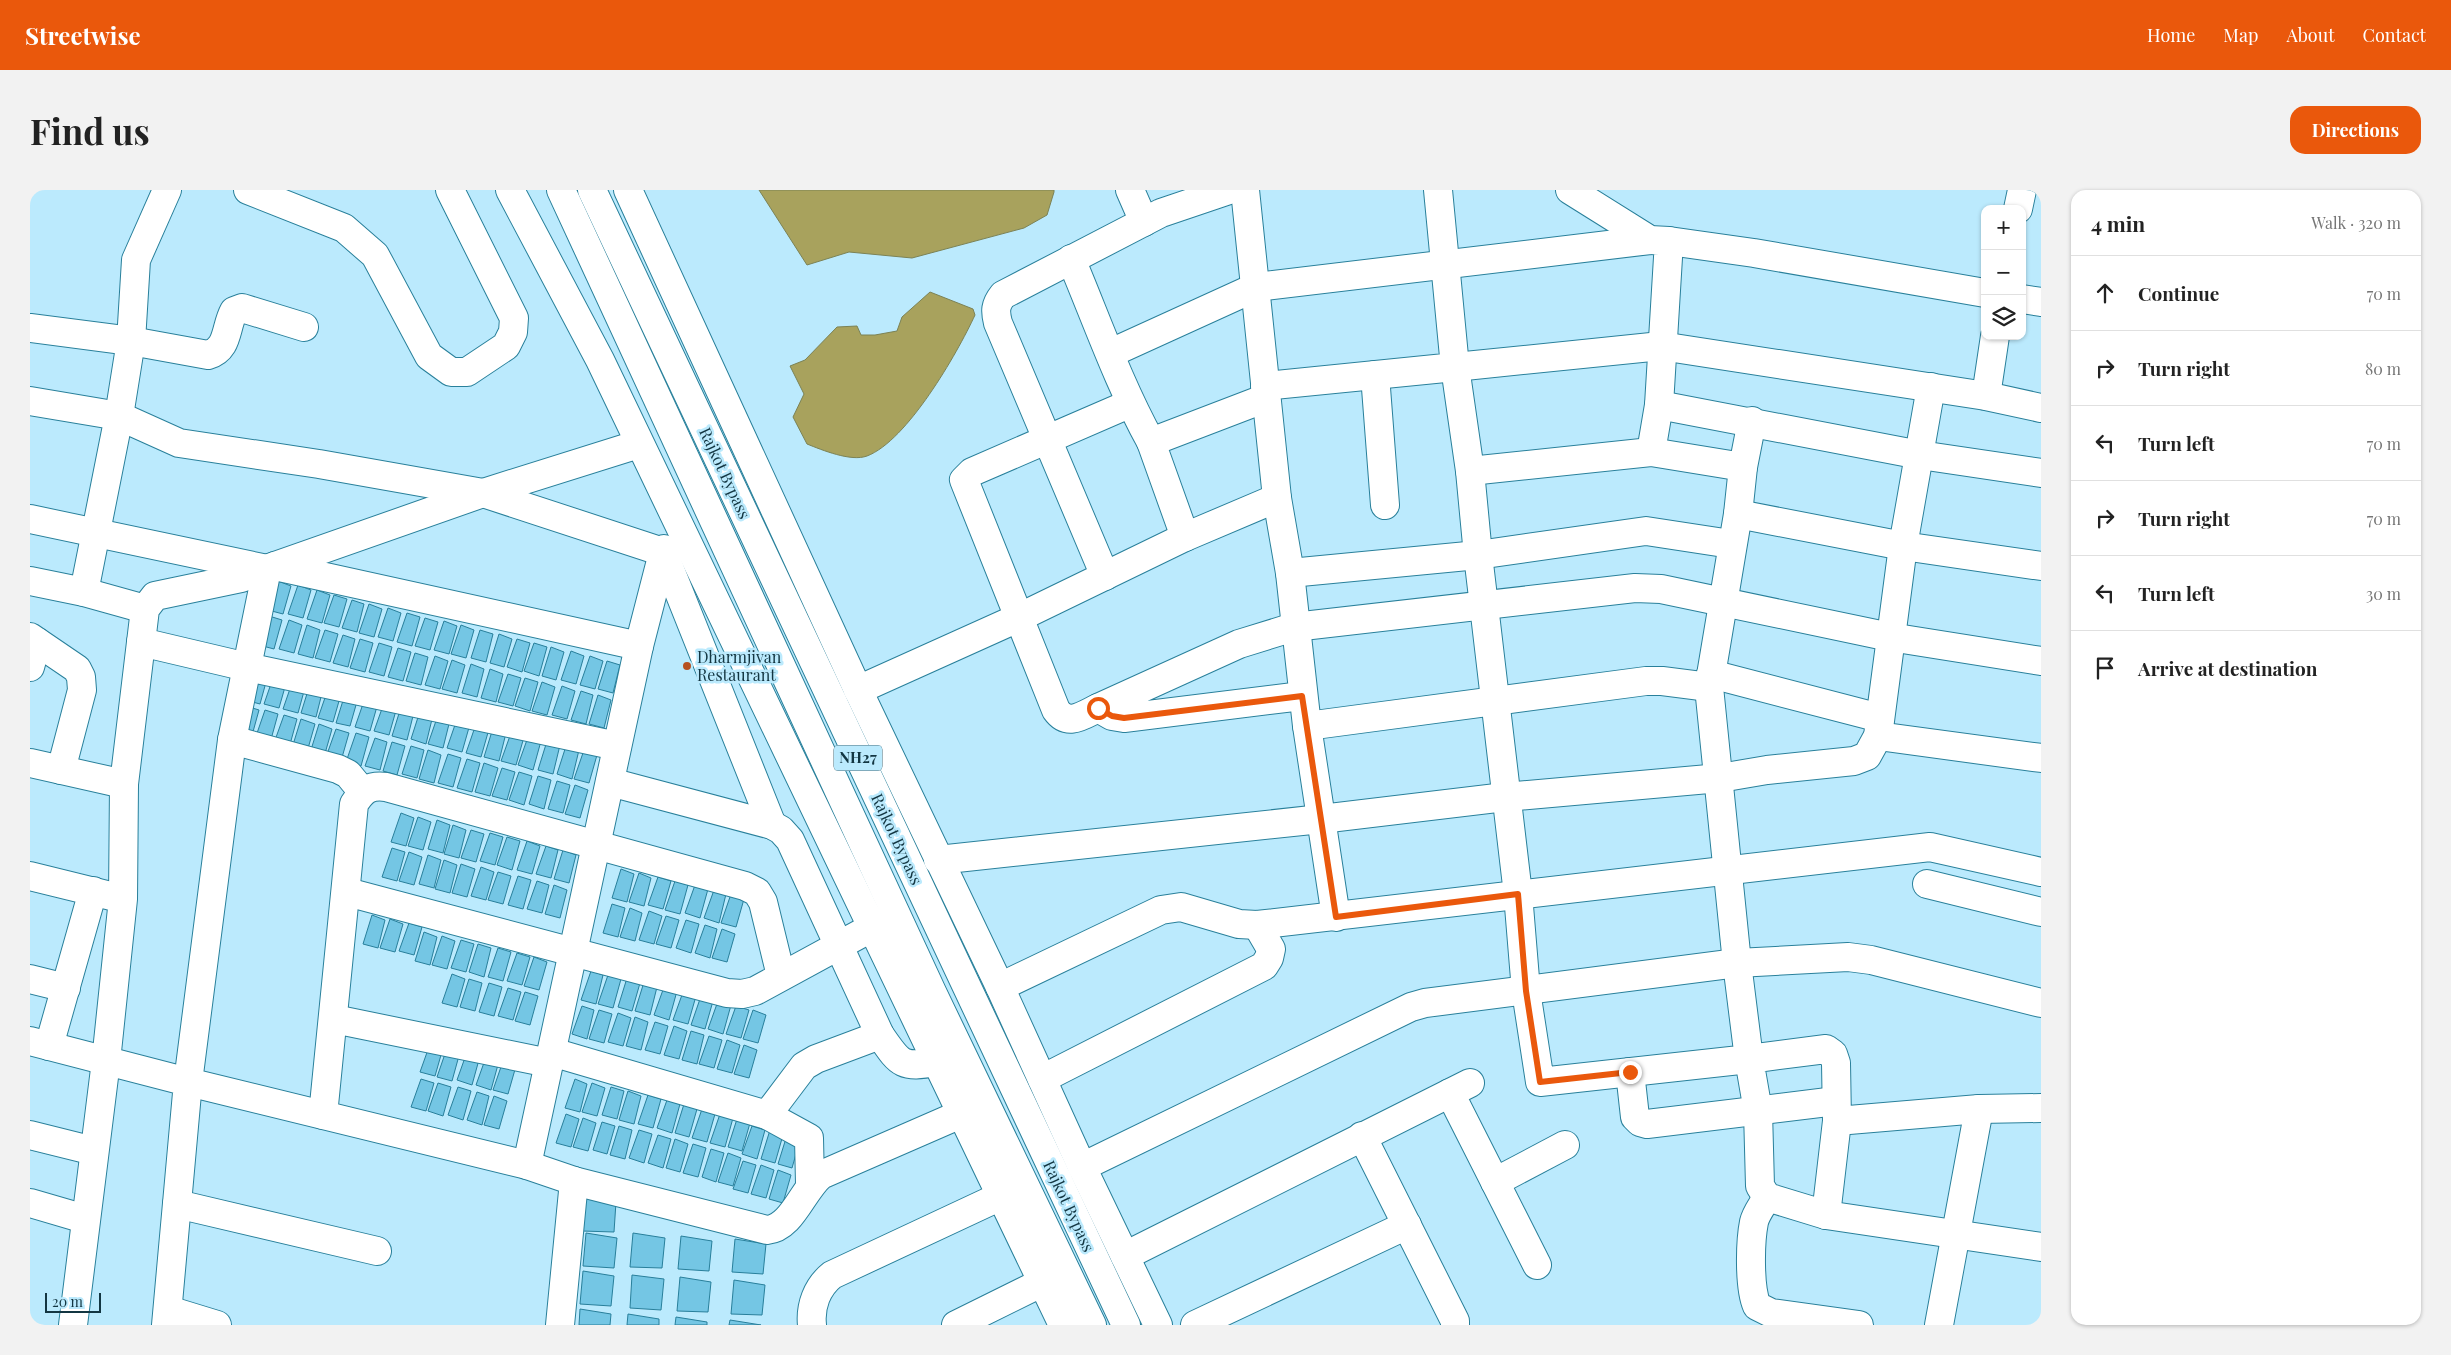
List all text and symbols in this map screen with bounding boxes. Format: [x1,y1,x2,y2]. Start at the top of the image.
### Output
text: Streetwise [25,19,141,51]
text: Home [2147,23,2195,47]
text: Map [2223,23,2258,47]
text: About [2286,23,2335,47]
text: Contact [2363,23,2426,47]
button: Directions [2290,106,2421,154]
text: Find us [30,107,150,154]
map controls [1981,205,2026,340]
button: + [1981,205,2026,250]
text: 4 min [2091,209,2145,237]
text: Walk · 320 m [2311,212,2401,233]
button: − [1981,250,2026,295]
icon: ahead [2091,279,2119,307]
text: Continue [2138,280,2219,306]
text: 70 m [2367,283,2401,304]
button: layers [1981,295,2026,340]
icon: right [2091,354,2119,382]
text: Turn right [2138,355,2230,381]
text: 80 m [2365,358,2401,379]
street label: Rajkot Bypass [695,424,756,522]
icon: left [2091,429,2119,457]
text: Turn left [2138,430,2215,456]
text: 70 m [2367,433,2401,454]
icon: right [2091,504,2119,532]
text: Turn right [2138,505,2230,531]
text: 70 m [2367,508,2401,529]
icon: left [2091,579,2119,607]
text: Turn left [2138,580,2215,606]
text: 30 m [2366,583,2401,604]
place label: Dharmjivan Restaurant [697,646,782,685]
icon: arrive [2091,654,2119,682]
text: Arrive at destination [2138,655,2318,681]
marker: Dharmjivan Restaurant [681,660,693,672]
route start [1087,697,1110,720]
road number: NH27 [834,746,882,770]
street label: Rajkot Bypass [867,790,928,888]
route end [1619,1061,1642,1084]
street label: Rajkot Bypass [1039,1157,1100,1255]
scale bar [45,1290,101,1313]
text: 20 m [52,1292,83,1311]

